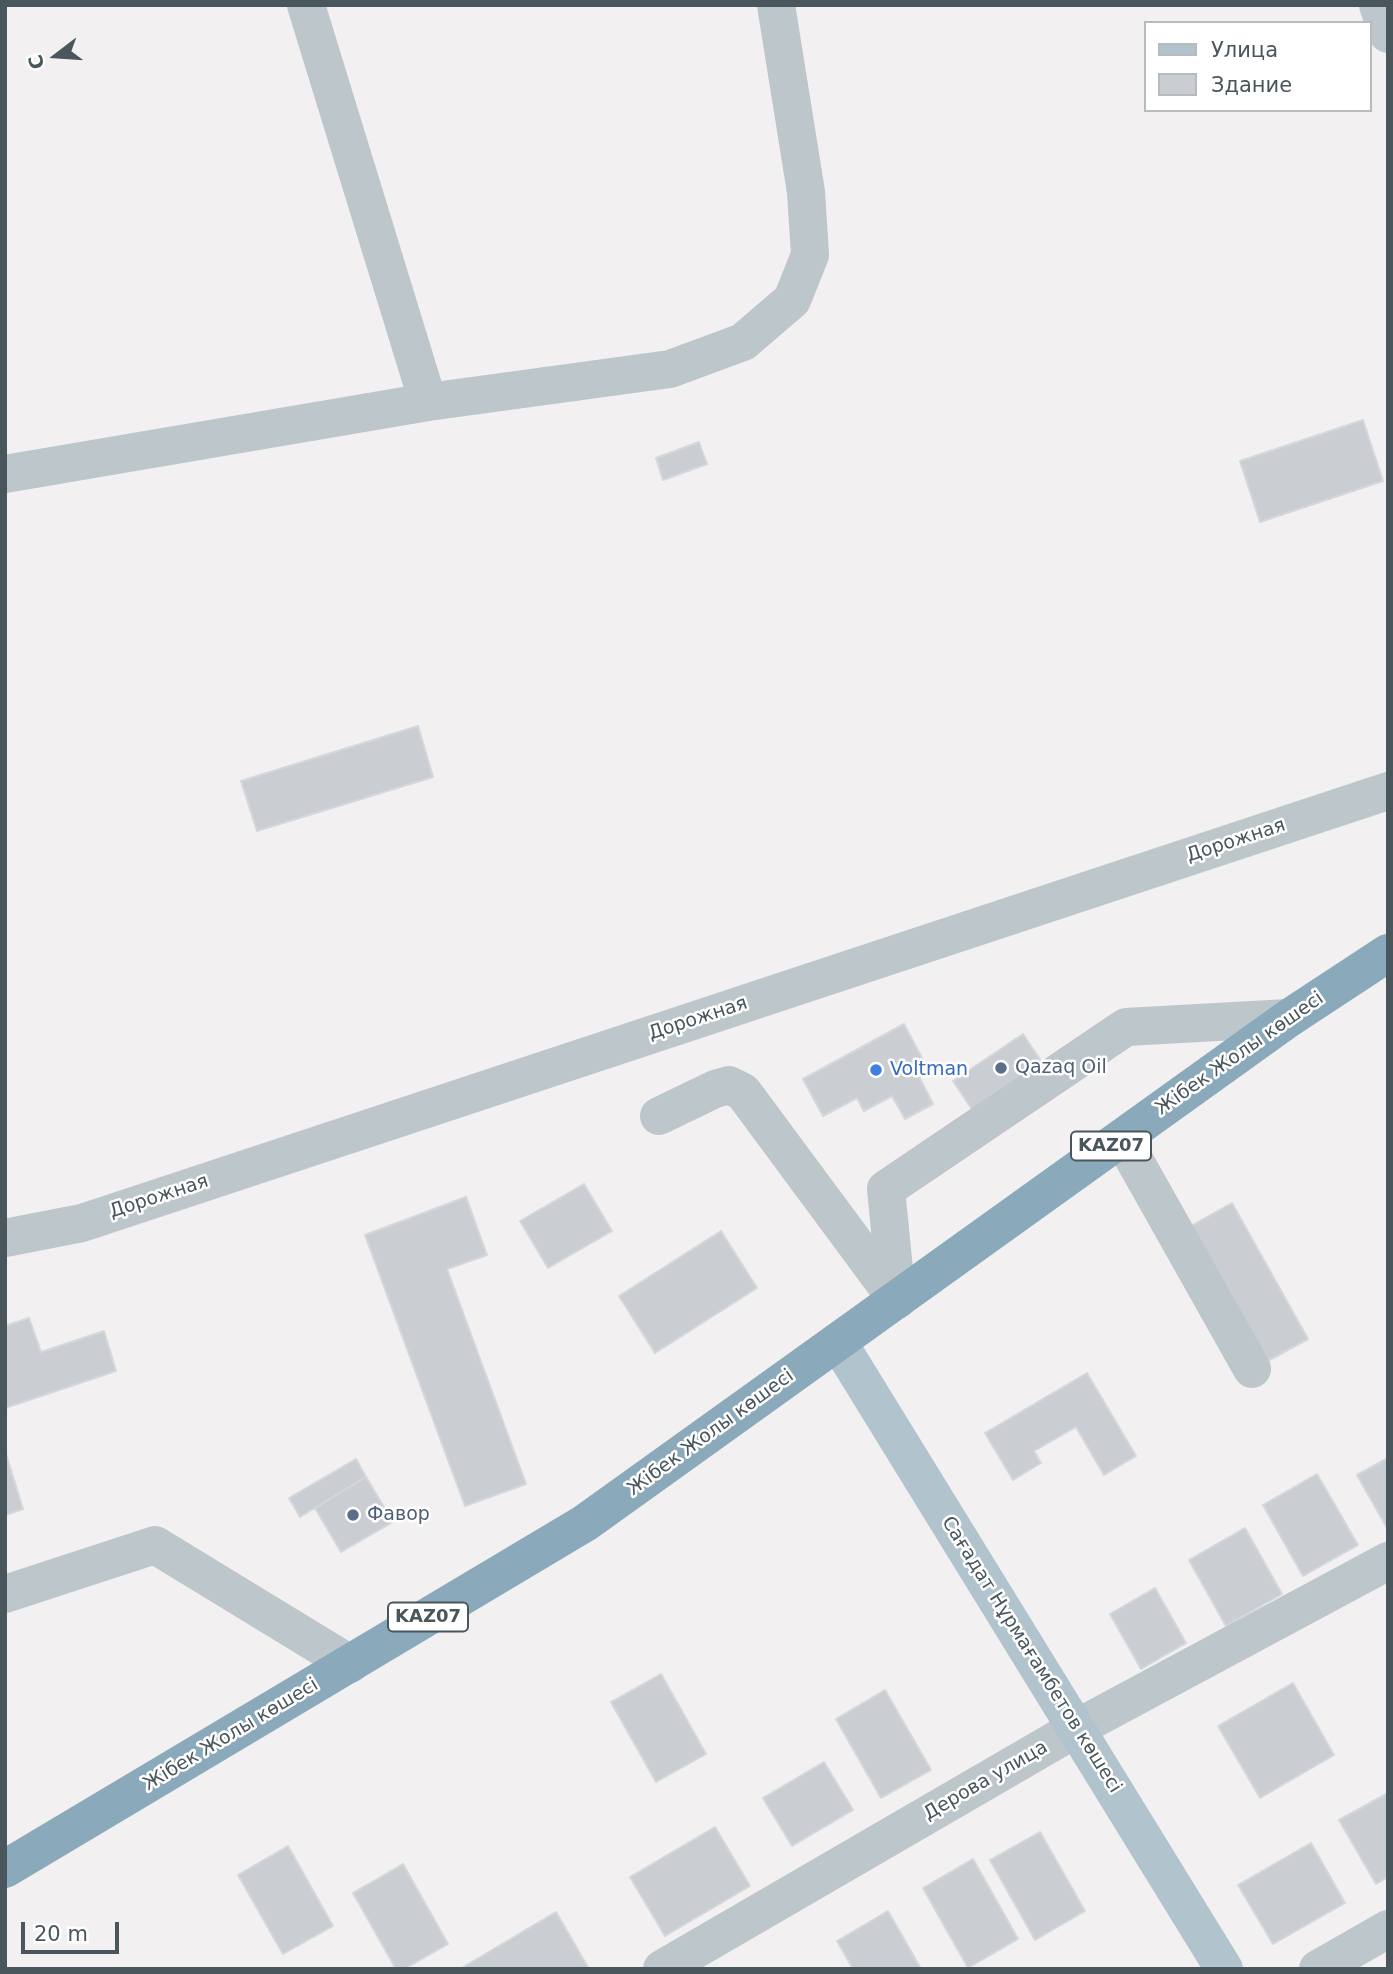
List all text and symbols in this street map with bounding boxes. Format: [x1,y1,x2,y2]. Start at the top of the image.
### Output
north arrow [21,21,91,91]
legend [1144,21,1372,112]
text: Улица [1211,38,1278,62]
text: С [23,52,48,72]
text: Здание [1211,73,1292,97]
street label: Дорожная [1184,814,1288,868]
street label: Жібек Жолы көшесі [1152,987,1328,1121]
street label: Дорожная [646,992,750,1046]
place label: Qazaq Oil [1015,1057,1107,1079]
place label: Voltman [890,1059,968,1081]
marker: Qazaq Oil [993,1060,1009,1076]
marker: Voltman [868,1062,884,1078]
road number: KAZ07 [1071,1132,1151,1161]
street label: Дорожная [107,1170,211,1224]
street label: Жібек Жолы көшесі [623,1365,799,1501]
place label: Фавор [367,1504,430,1526]
marker: Фавор [345,1507,361,1523]
street label: Сағадат Нұрмағамбетов көшесі [936,1513,1126,1797]
road number: KAZ07 [388,1602,468,1632]
street label: Жібек Жолы көшесі [139,1674,323,1796]
street label: Дерова улица [920,1736,1052,1826]
scale bar [24,1908,122,1952]
text: 20 m [34,1922,88,1946]

